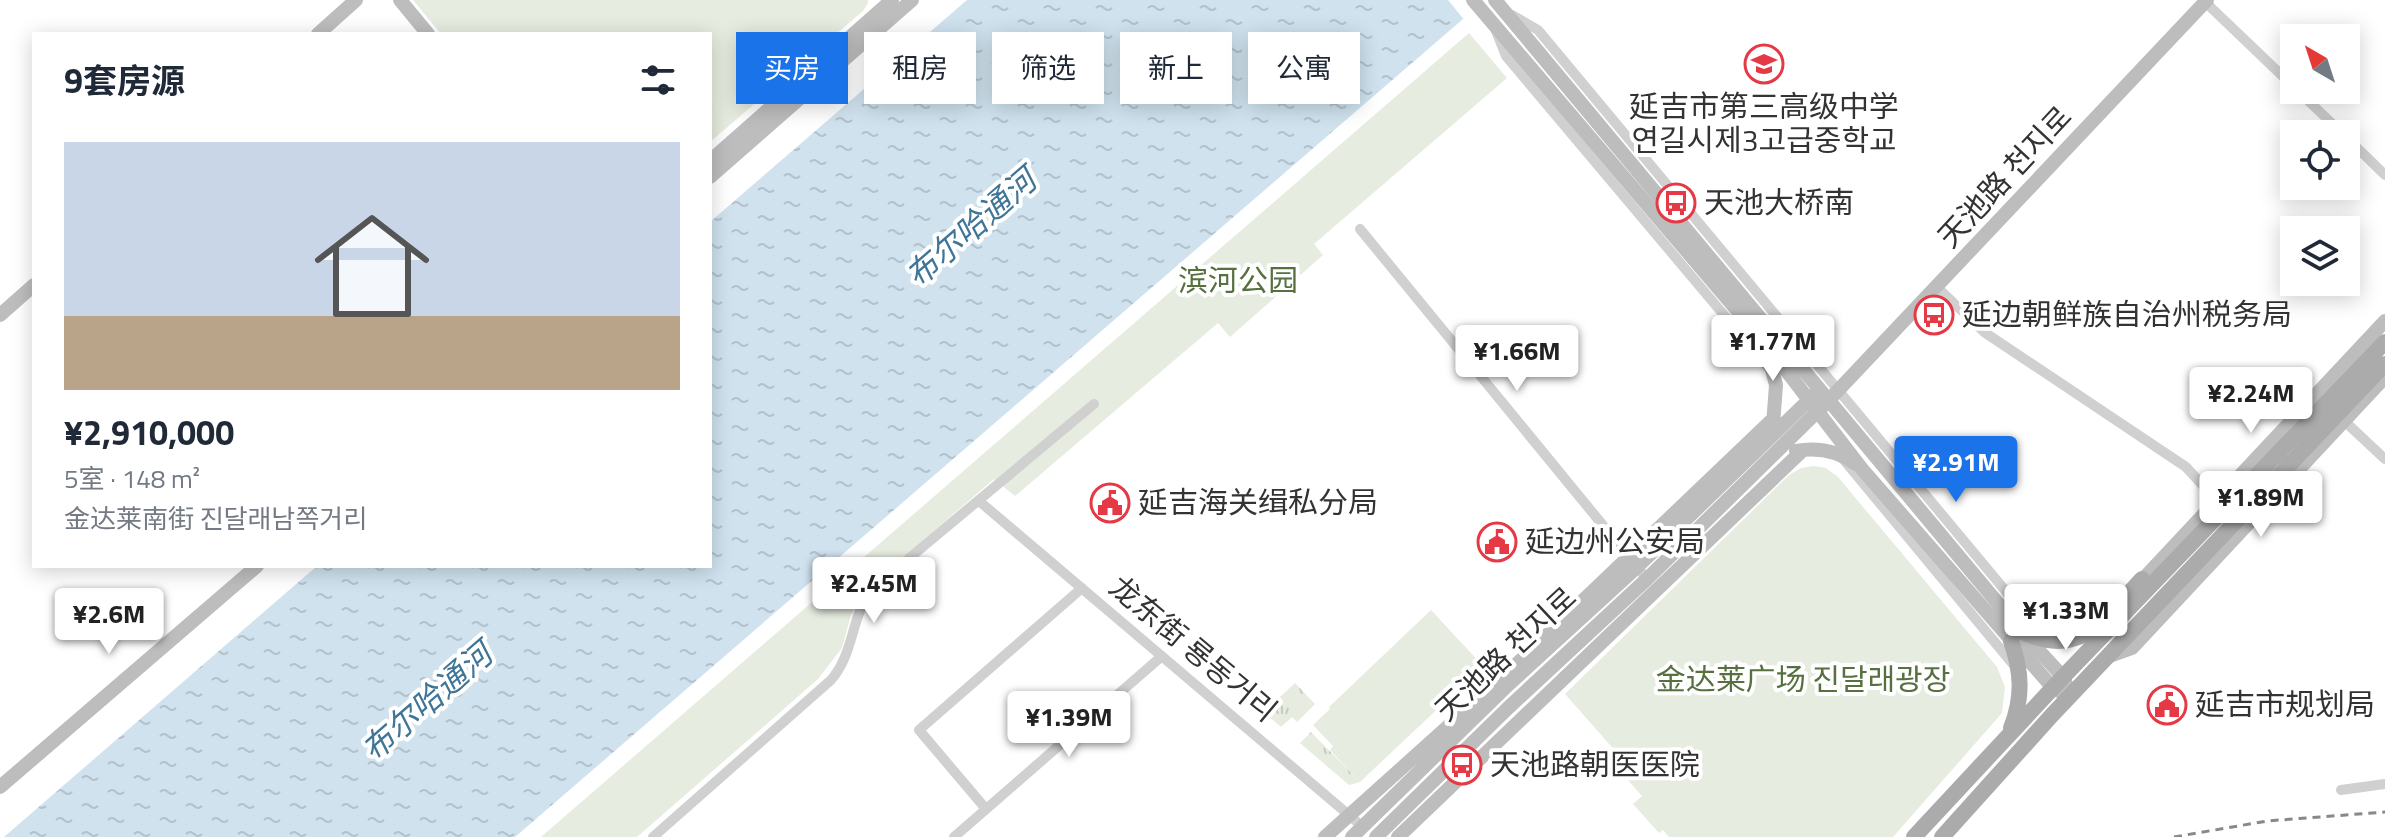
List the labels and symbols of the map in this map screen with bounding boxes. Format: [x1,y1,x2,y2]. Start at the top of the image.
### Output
north arrow [2280,24,2360,104]
school or university icon: 延吉市第三高级中学 연길시제3고급중학교 [1743,43,1785,85]
place label: 延吉市第三高级中学 연길시제3고급중학교 [1629,83,1899,163]
street label: 天池路 천지로 [1926,95,2082,258]
water label: 布尔哈通河 [894,153,1051,298]
place label: 天池大桥南 [1704,179,1854,225]
bus stop icon: 天池大桥南 [1655,182,1697,224]
park label: 滨河公园 [1178,257,1298,303]
place label: 延边朝鲜族自治州税务局 [1962,291,2292,337]
bus stop icon: 延边朝鲜族自治州税务局 [1913,294,1955,336]
pin: ¥1.77M [1708,315,1838,383]
pin: ¥1.66M [1452,325,1582,393]
pin: ¥2.24M [2186,367,2316,435]
pin: ¥2.91M [1891,436,2021,504]
pin: ¥1.89M [2196,471,2326,539]
place label: 延吉海关缉私分局 [1138,479,1378,525]
public building icon: 延吉海关缉私分局 [1089,482,1131,524]
place label: 延边州公安局 [1525,518,1705,564]
public building icon: 延边州公安局 [1476,521,1518,563]
pin: ¥2.45M [809,557,939,625]
street label: 龙东街 룡동거리 [1100,564,1288,732]
street label: 天池路 천지로 [1424,575,1587,731]
pin: ¥1.33M [2001,584,2131,652]
pin: ¥2.6M [53,588,165,656]
water label: 布尔哈通河 [350,627,507,772]
park label: 金达莱广场 진달래광장 [1656,656,1950,702]
place label: 延吉市规划局 [2195,681,2375,727]
public building icon: 延吉市规划局 [2146,684,2188,726]
pin: ¥1.39M [1004,691,1134,759]
place label: 天池路朝医医院 [1490,741,1700,787]
bus stop icon: 天池路朝医医院 [1441,744,1483,786]

